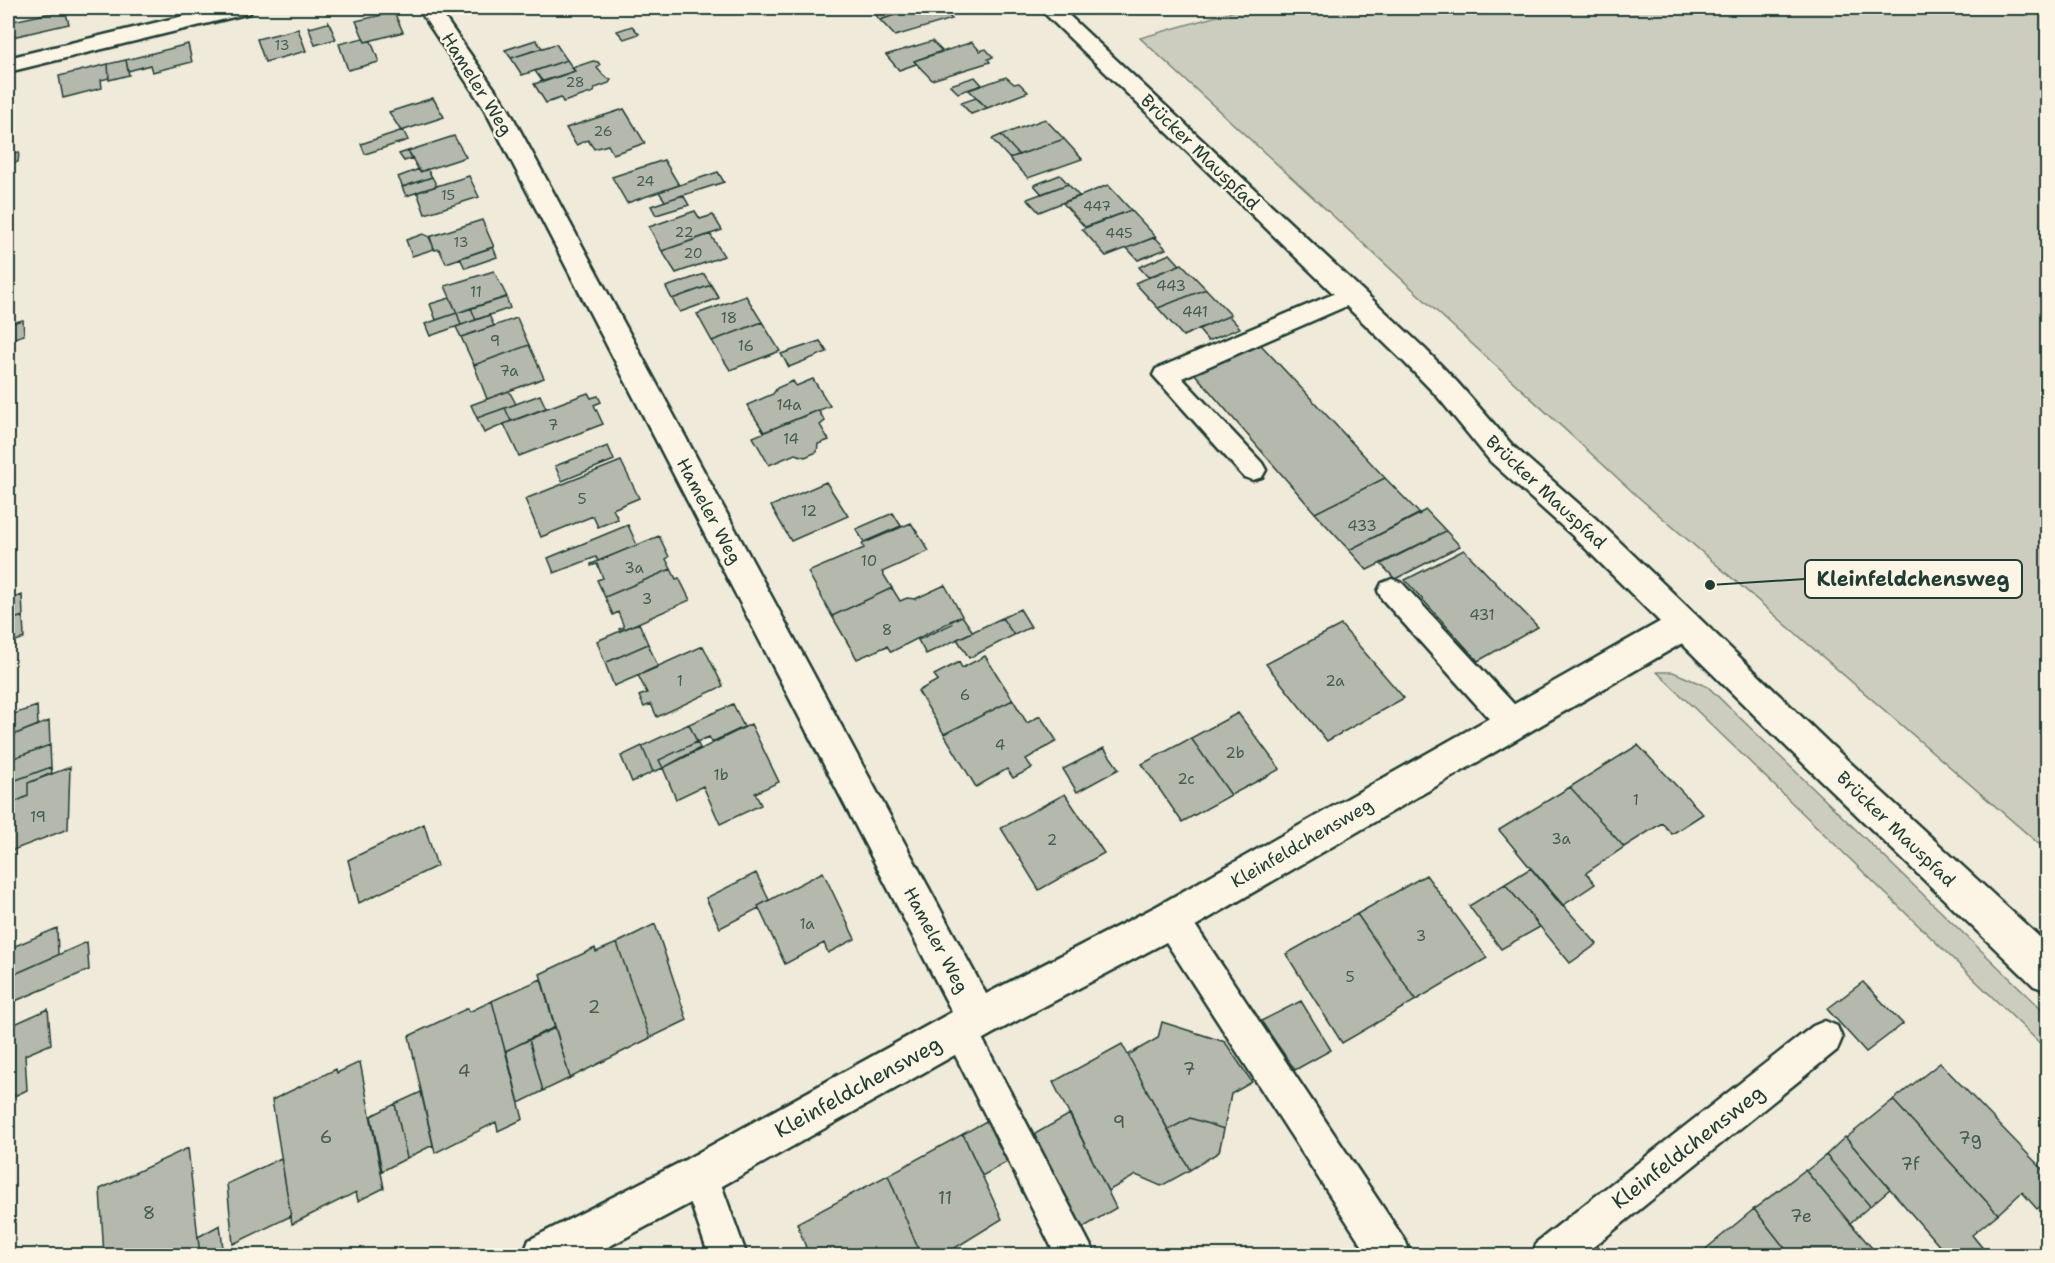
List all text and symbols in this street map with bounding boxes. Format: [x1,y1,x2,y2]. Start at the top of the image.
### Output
street label: Hameler Weg [436,28,518,140]
house number: 13 [275,36,289,54]
house number: 28 [565,73,585,91]
street label: Brücker Mauspfad [1135,89,1265,215]
house number: 26 [594,122,613,140]
house number: 24 [636,172,655,190]
house number: 15 [441,186,455,204]
house number: 447 [1083,197,1111,215]
house number: 22 [675,223,693,241]
house number: 445 [1105,224,1133,242]
house number: 13 [454,233,468,251]
house number: 20 [683,244,703,262]
house number: 443 [1156,276,1186,296]
house number: 11 [470,282,482,302]
house number: 441 [1182,302,1208,322]
house number: 18 [721,308,737,328]
house number: 9 [490,331,500,351]
house number: 16 [738,336,754,356]
house number: 7a [499,361,519,381]
house number: 14a [776,395,802,415]
house number: 7 [548,415,558,435]
house number: 14 [783,429,799,449]
street label: Brücker Mauspfad [1480,430,1612,554]
street label: Hameler Weg [671,454,747,568]
house number: 5 [577,489,587,509]
house number: 12 [801,501,817,521]
house number: 433 [1347,516,1377,536]
house number: 10 [861,551,877,571]
house number: 3a [624,558,644,578]
callout: Kleinfeldchensweg [1805,560,2022,598]
text: Kleinfeldchensweg [1816,566,2010,592]
house number: 3 [642,589,652,609]
house number: 431 [1469,605,1495,625]
house number: 8 [882,620,892,640]
house number: 1 [677,671,683,691]
house number: 2a [1325,671,1345,691]
house number: 6 [960,685,970,705]
house number: 4 [995,735,1005,755]
house number: 2b [1225,743,1245,763]
house number: 1b [714,765,728,785]
street label: Brücker Mauspfad [1831,766,1961,892]
house number: 2c [1177,769,1195,789]
house number: 1 [1633,790,1639,810]
street label: Kleinfeldchensweg [1227,793,1377,893]
house number: 19 [30,807,46,827]
house number: 3a [1551,829,1571,849]
house number: 2 [1047,830,1057,850]
street label: Hameler Weg [898,883,974,997]
house number: 1a [799,914,815,934]
house number: 3 [1416,926,1426,946]
house number: 5 [1345,967,1355,987]
house number: 2 [588,995,600,1019]
street label: Kleinfeldchensweg [769,1029,947,1145]
house number: 7 [1183,1057,1195,1081]
house number: 4 [458,1059,470,1083]
street label: Kleinfeldchensweg [1606,1078,1770,1216]
house number: 9 [1113,1110,1125,1134]
house number: 6 [320,1125,332,1149]
house number: 7g [1958,1126,1982,1150]
house number: 7f [1900,1152,1920,1176]
house number: 11 [938,1186,952,1210]
house number: 8 [143,1201,155,1225]
house number: 7e [1790,1204,1812,1228]

